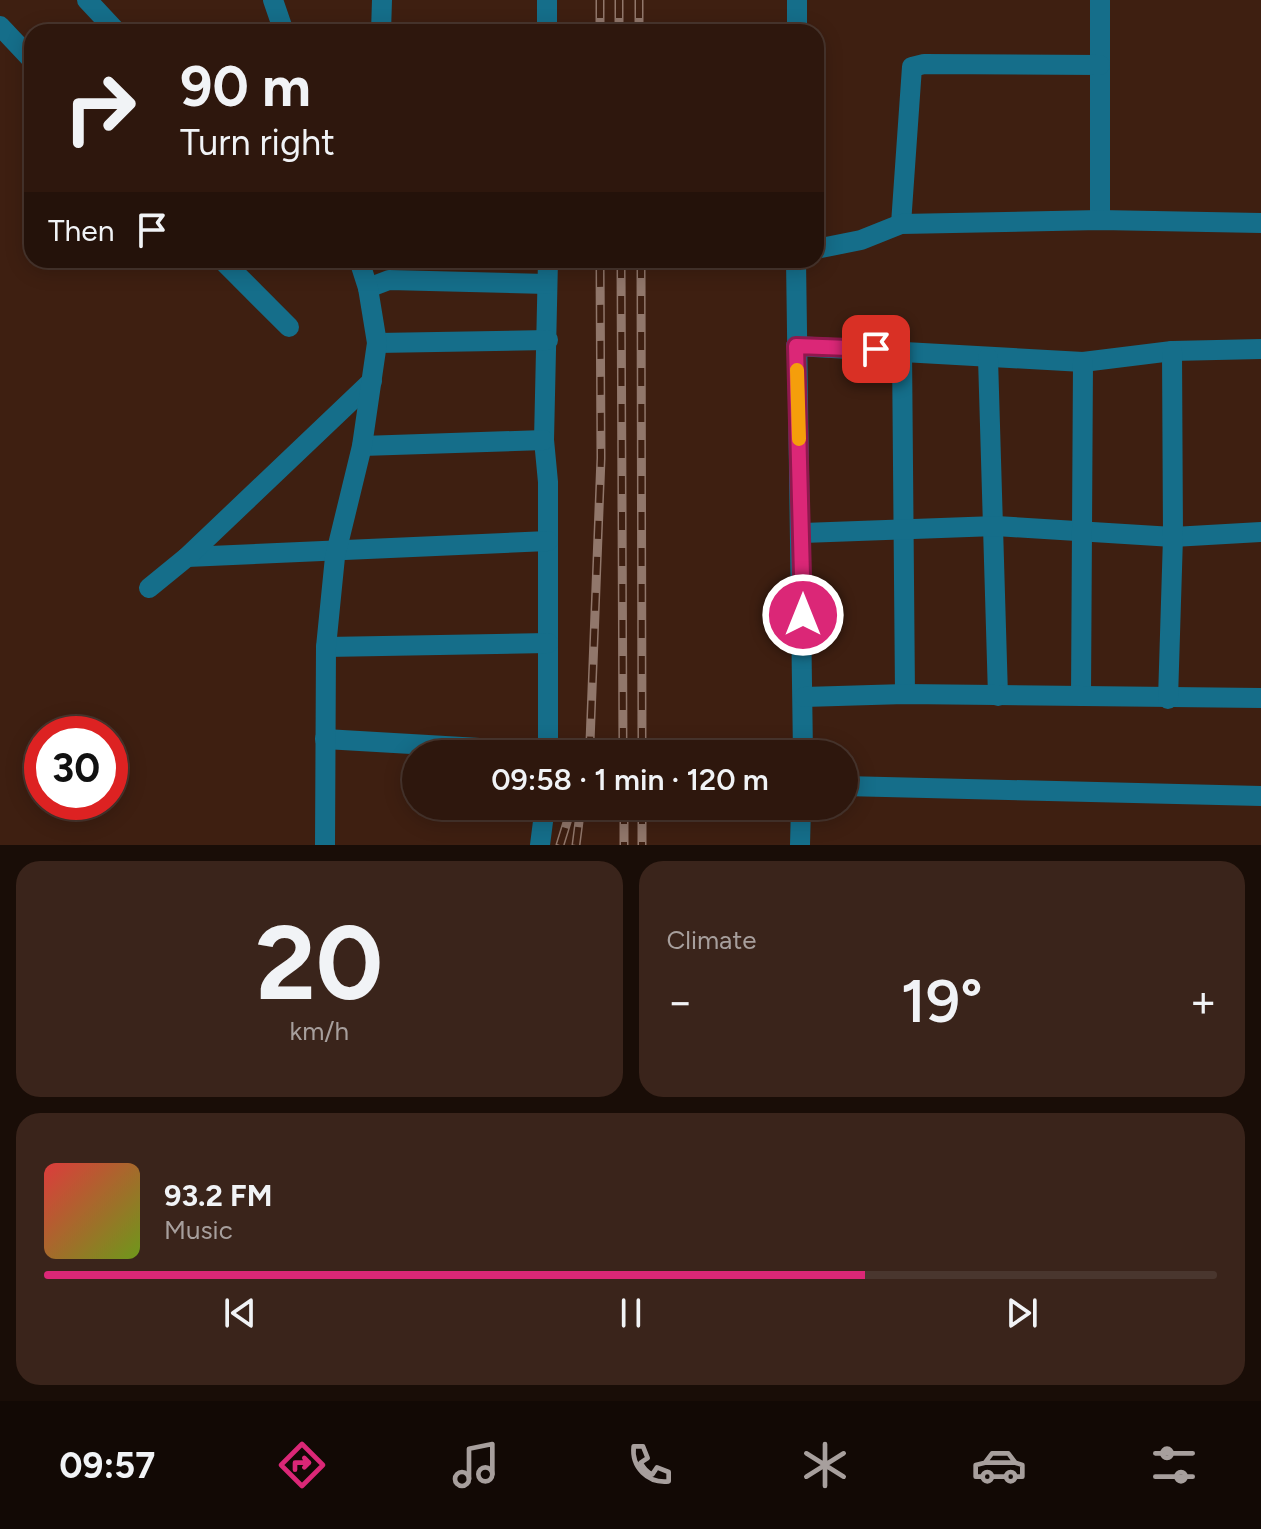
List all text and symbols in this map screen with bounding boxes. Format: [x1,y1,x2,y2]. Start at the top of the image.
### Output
text: 90 m [180,53,311,120]
icon: right [48,56,152,160]
text: Turn right [180,121,335,164]
icon: arrive [130,208,174,252]
text: Then [48,212,114,249]
pin [842,315,910,383]
icon: arrive [854,327,898,371]
position arrow [761,573,845,657]
speed limit sign: 30 [24,716,128,820]
text: 09:58 · 1 min · 120 m [491,761,769,798]
text: 20 [255,900,383,1025]
text: Climate [667,924,756,956]
text: 19° [901,965,983,1037]
text: − [667,975,694,1028]
text: + [1190,975,1217,1028]
text: km/h [290,1015,349,1047]
text: 93.2 FM [164,1177,272,1214]
text: Music [164,1214,233,1246]
icon: previous [218,1291,262,1335]
icon: pause [609,1291,653,1335]
icon: next [1000,1291,1044,1335]
icon: directions [274,1437,330,1493]
icon: music [448,1437,504,1493]
icon: phone [622,1437,678,1493]
icon: climate [797,1437,853,1493]
icon: car [971,1437,1027,1493]
icon: filters [1146,1437,1202,1493]
text: 09:57 [59,1444,155,1487]

